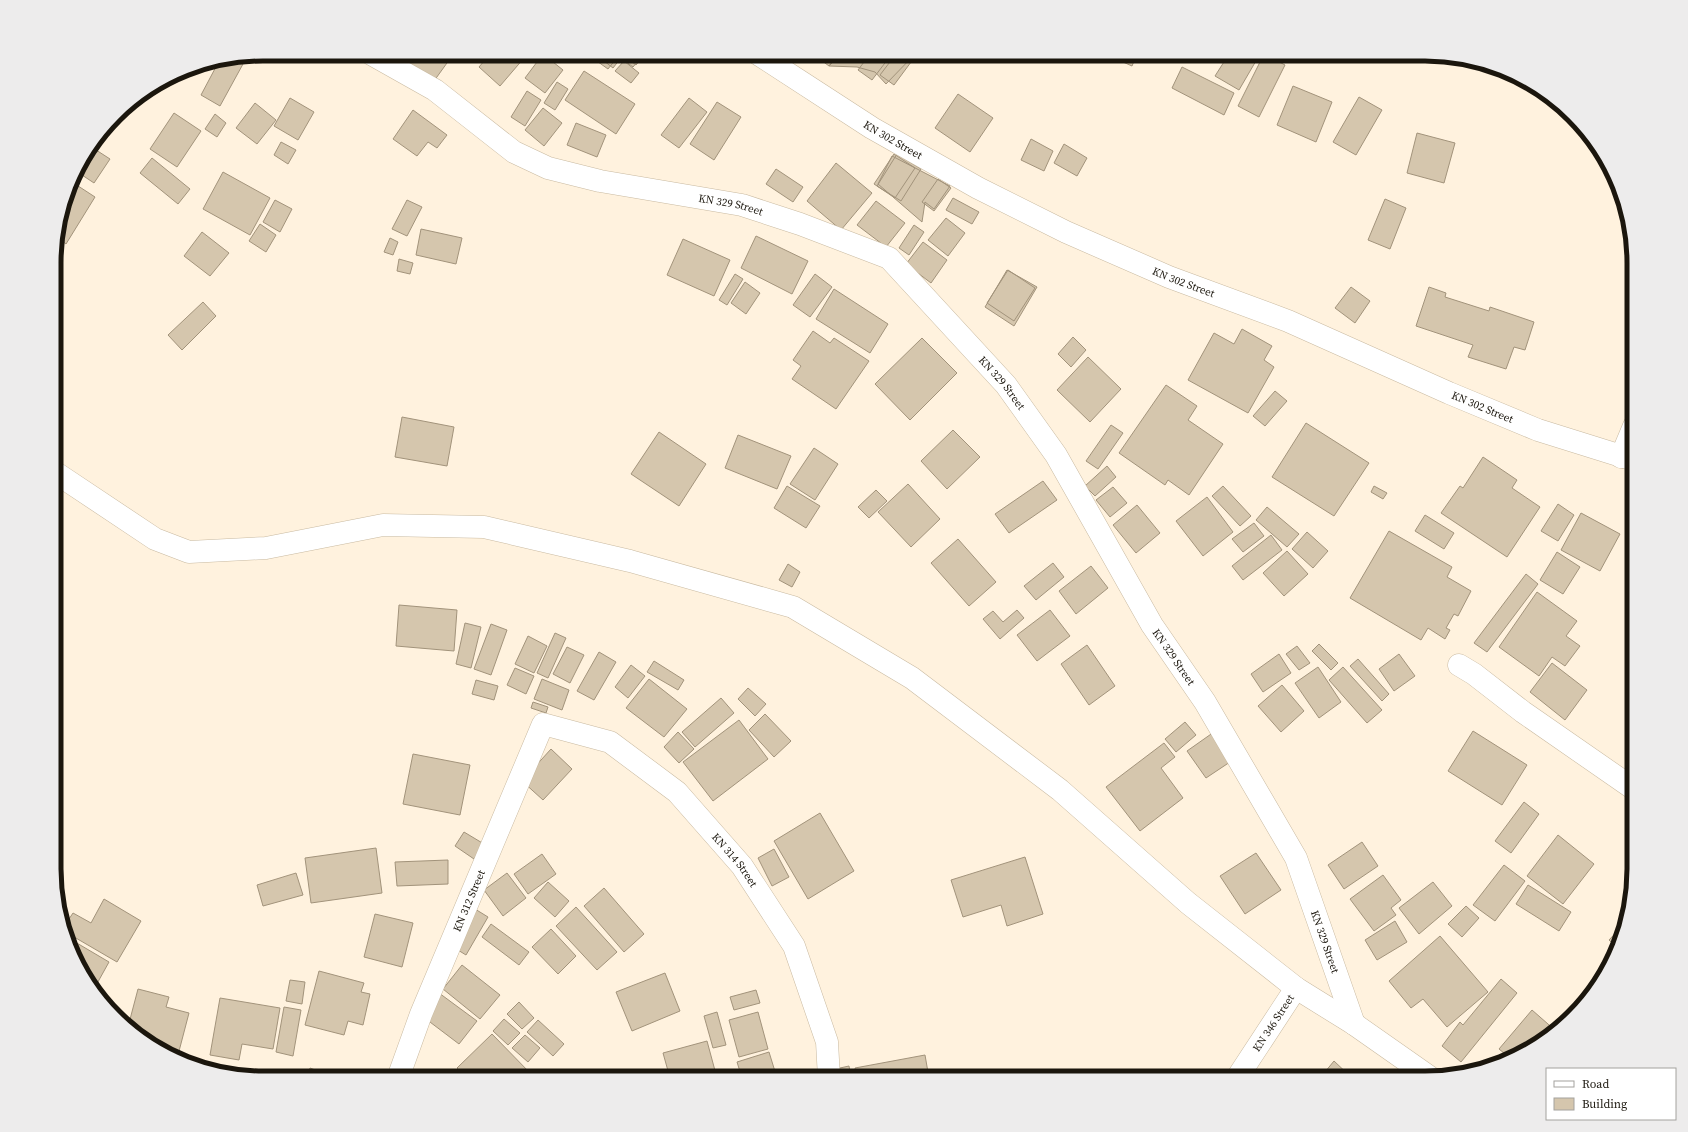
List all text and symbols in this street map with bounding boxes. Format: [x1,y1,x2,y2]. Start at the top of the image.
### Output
street label: KN 302 Street [861,117,926,163]
street label: KN 329 Street [698,190,765,219]
street label: KN 302 Street [1150,263,1217,301]
street label: KN 329 Street [976,353,1029,413]
street label: KN 302 Street [1449,387,1516,427]
street label: KN 329 Street [1149,626,1199,688]
street label: KN 314 Street [709,830,761,890]
street label: KN 312 Street [449,867,488,934]
street label: KN 329 Street [1307,908,1343,976]
street label: KN 346 Street [1249,991,1298,1054]
legend [1546,1068,1676,1120]
text: Road [1582,1076,1609,1092]
text: Building [1582,1096,1627,1112]

